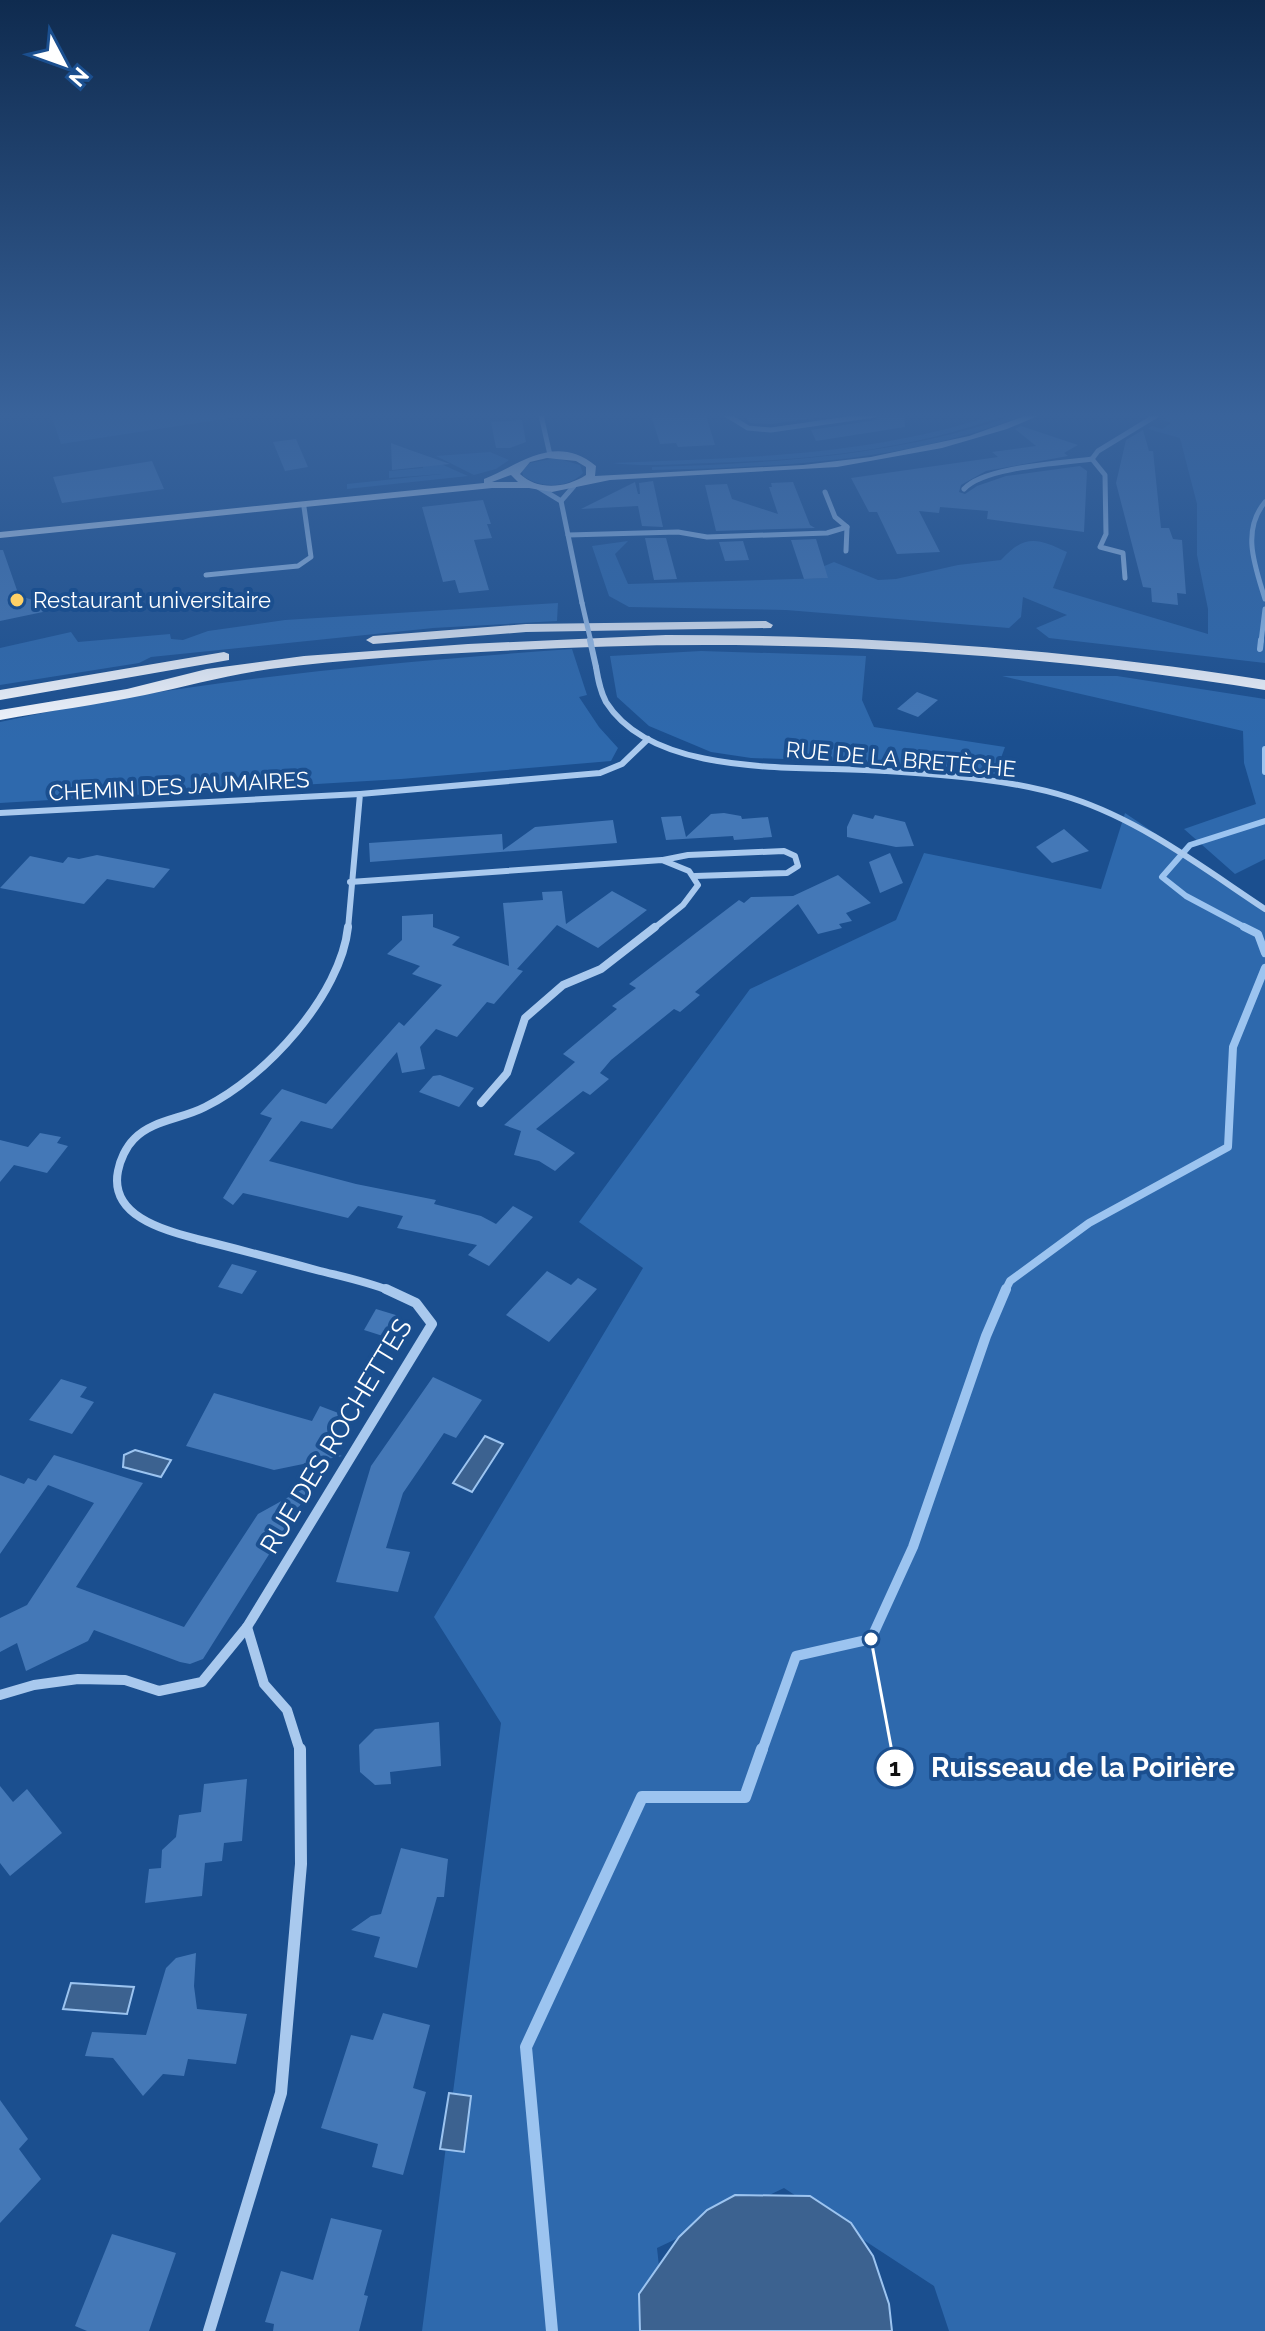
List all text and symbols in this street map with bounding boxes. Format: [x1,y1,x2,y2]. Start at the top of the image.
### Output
north arrow [24,24,104,104]
text: N [64,62,94,92]
place label: Restaurant universitaire [33,587,271,613]
marker: Restaurant universitaire [8,591,26,609]
street label: RUE DE LA BRETÈCHE [785,736,1017,782]
street label: CHEMIN DES JAUMAIRES [48,766,310,806]
street label: RUE DES ROCHETTES [254,1313,418,1559]
callout: Ruisseau de la Poirière [875,1742,1251,1794]
text: Ruisseau de la Poirière [931,1751,1235,1784]
text: 1 [889,1753,901,1782]

